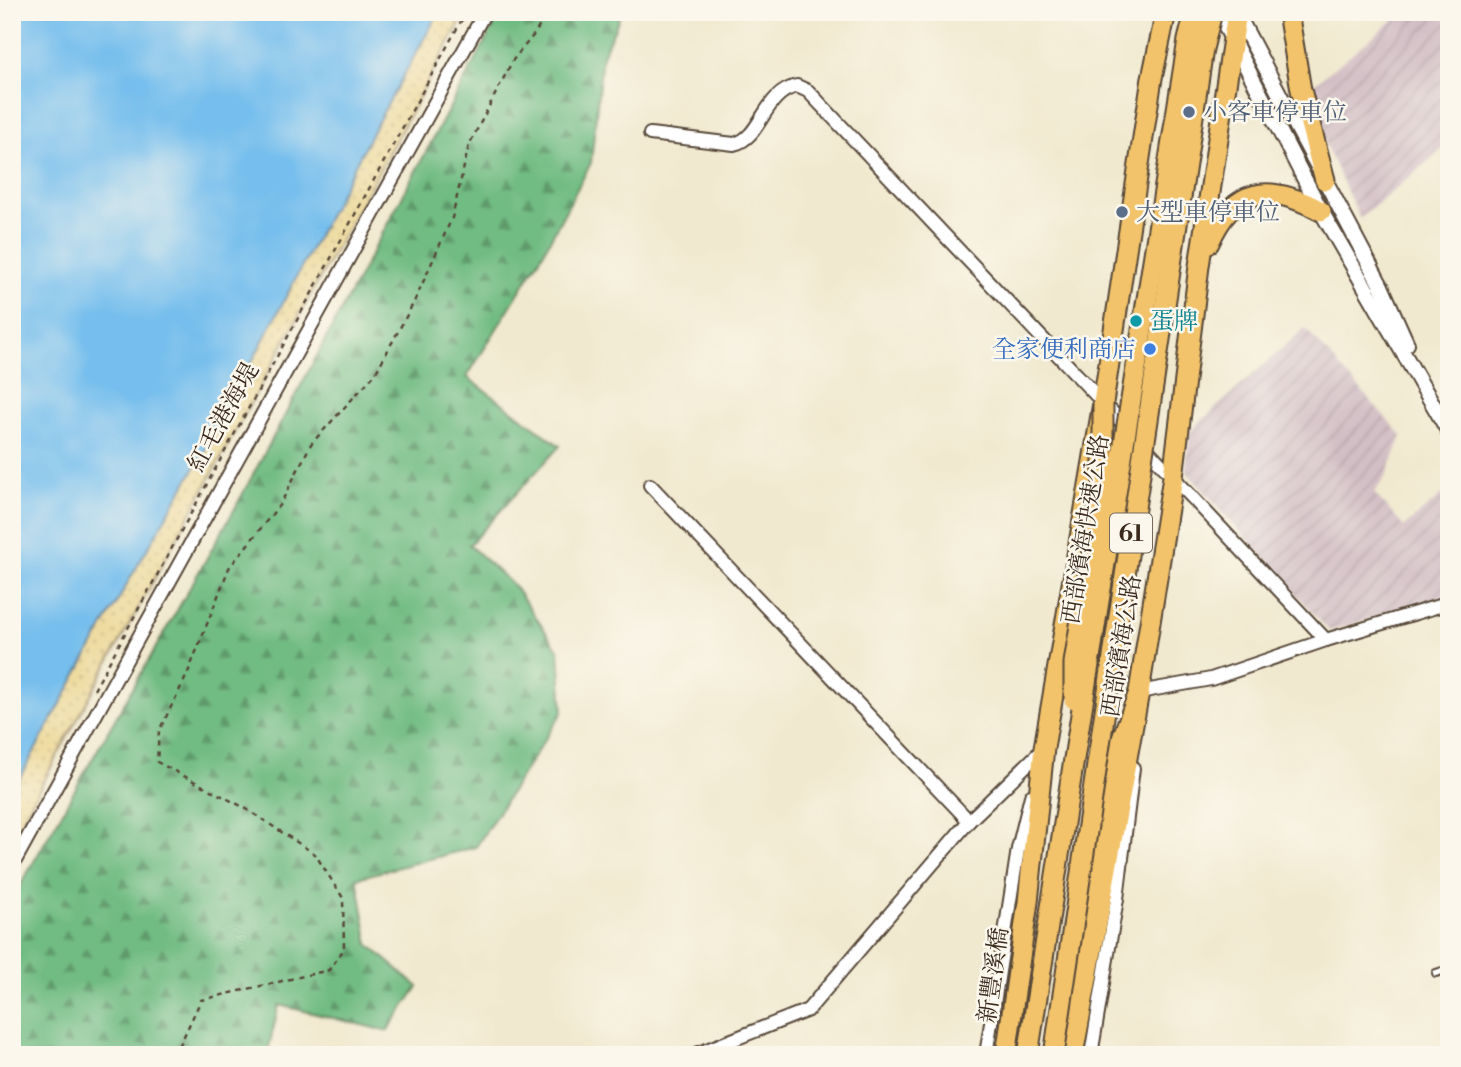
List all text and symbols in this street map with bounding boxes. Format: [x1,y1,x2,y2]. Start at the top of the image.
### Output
place label: 小客車停車位 [1203,98,1347,128]
marker: 小客車停車位 [1181,104,1197,120]
place label: 大型車停車位 [1136,198,1280,228]
marker: 大型車停車位 [1114,204,1130,220]
place label: 蛋牌 [1150,307,1198,337]
marker: 蛋牌 [1128,313,1144,329]
place label: 全家便利商店 [992,335,1136,365]
marker: 全家便利商店 [1142,341,1158,357]
street label: 紅毛港海堤 [182,358,266,477]
street label: 西部濱海快速公路 [1056,432,1116,626]
road number: 61 [1110,513,1152,552]
street label: 西部濱海公路 [1096,573,1148,720]
street label: 新豐溪橋 [972,926,1016,1025]

